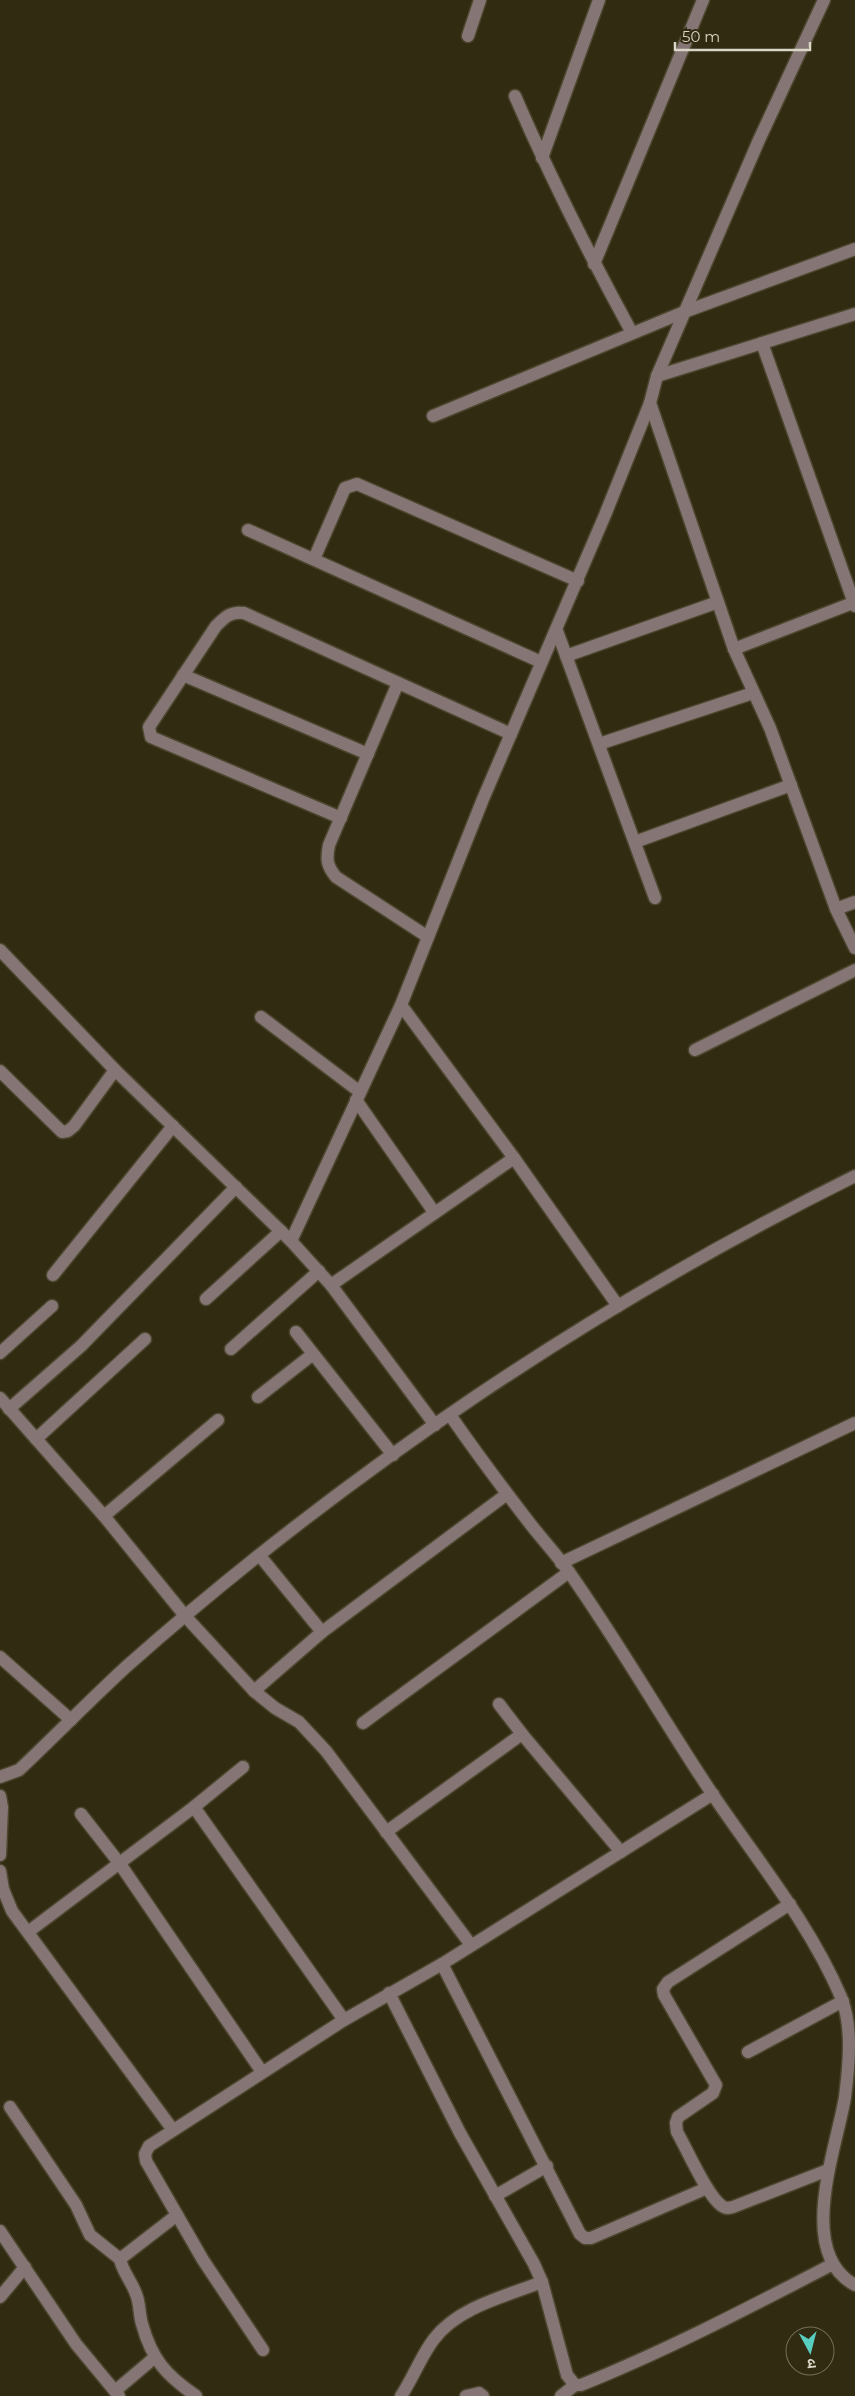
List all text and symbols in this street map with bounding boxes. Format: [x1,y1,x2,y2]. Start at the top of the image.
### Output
scale bar [675,20,810,52]
text: 50 m [682,27,720,46]
north arrow [785,2326,835,2376]
text: उ [806,2354,817,2373]

